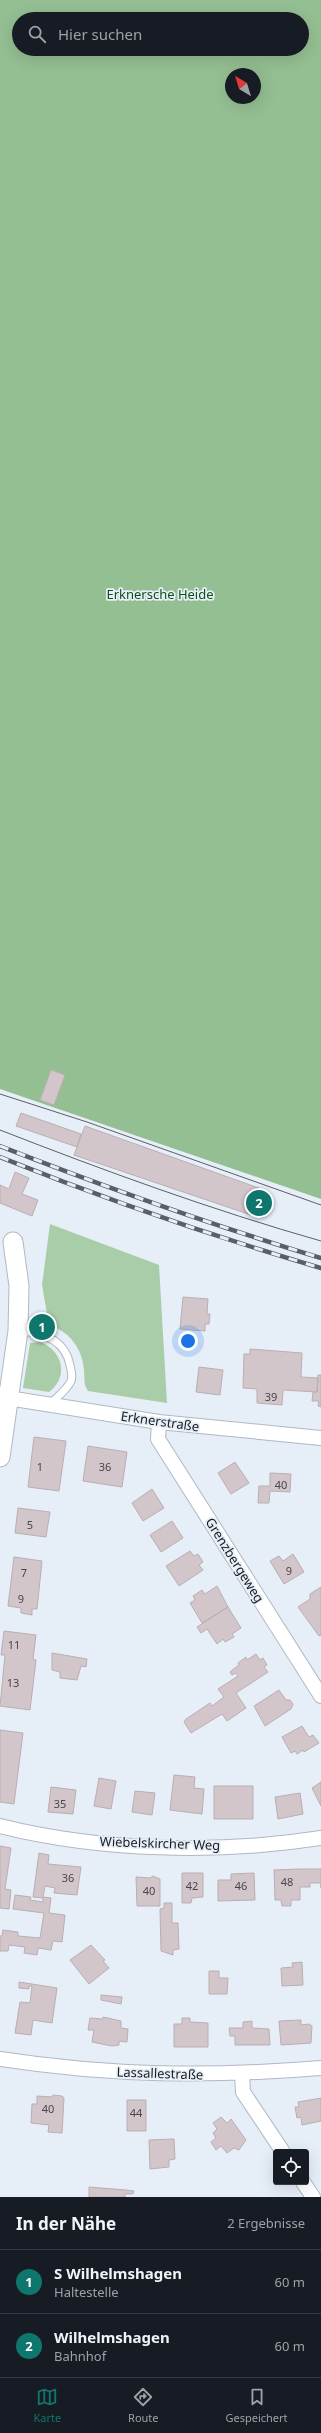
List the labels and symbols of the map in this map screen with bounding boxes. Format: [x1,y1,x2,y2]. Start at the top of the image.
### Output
north arrow [225,68,261,104]
park label: Erknersche Heide [106,585,214,603]
pin: 2 [246,1188,272,1218]
pin: 1 [29,1312,55,1342]
your location [178,1331,198,1351]
house number: 39 [265,1389,277,1404]
street label: Erknerstraße [120,1407,200,1435]
house number: 1 [37,1459,43,1474]
house number: 36 [99,1459,111,1474]
house number: 40 [275,1477,287,1492]
street label: Grenzbergeweg [202,1514,268,1606]
house number: 5 [27,1517,33,1532]
house number: 9 [286,1563,292,1578]
house number: 7 [21,1565,27,1580]
house number: 9 [18,1591,24,1606]
house number: 11 [8,1637,20,1652]
house number: 13 [7,1675,19,1690]
house number: 35 [54,1796,66,1811]
street label: Wiebelskircher Weg [99,1832,221,1854]
house number: 36 [62,1870,74,1885]
house number: 48 [281,1874,293,1889]
house number: 42 [186,1878,198,1893]
house number: 46 [235,1878,247,1893]
house number: 40 [143,1883,155,1898]
street label: Lassallestraße [116,2062,204,2084]
house number: 40 [42,2101,54,2116]
house number: 44 [130,2105,143,2120]

